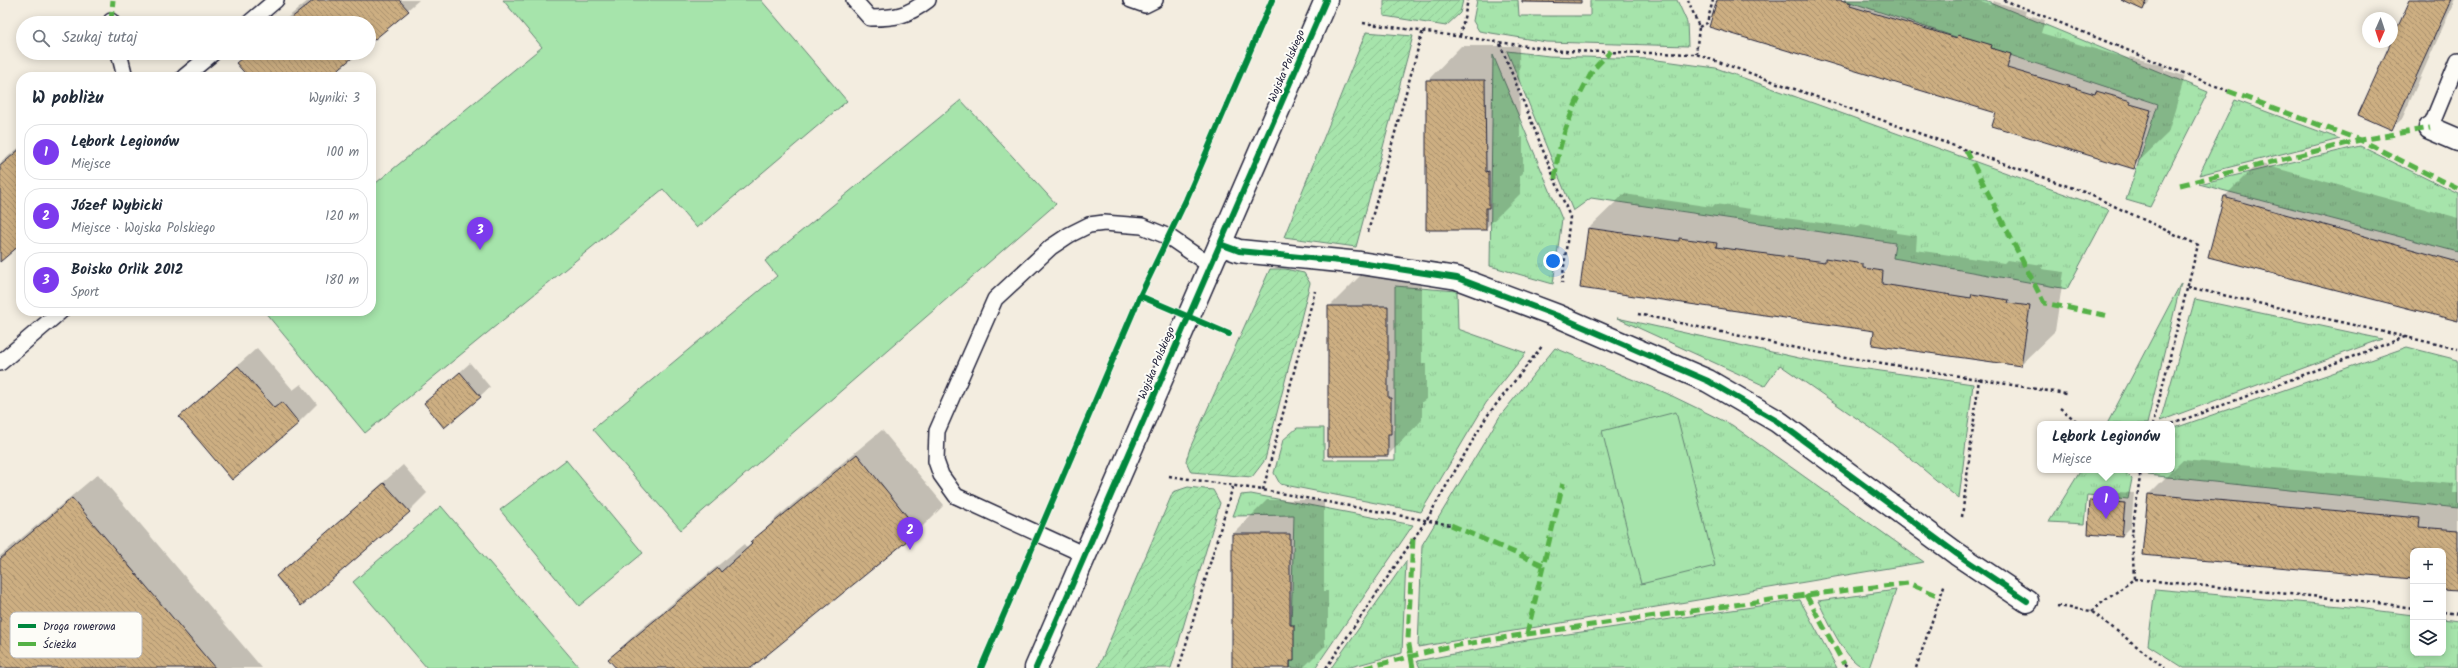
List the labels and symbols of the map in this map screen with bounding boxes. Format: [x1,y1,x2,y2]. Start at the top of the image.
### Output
north arrow [2362,12,2398,48]
street label: Wojska Polskiego [1264,27,1310,105]
pin: 3 [467,217,493,250]
your location [1543,251,1563,271]
street label: Wojska Polskiego [1134,324,1180,402]
pin: 1 [2093,486,2119,519]
pin: 2 [897,517,923,550]
legend [10,612,142,658]
text: Droga rowerowa [43,618,116,636]
text: Ścieżka [43,636,76,654]

